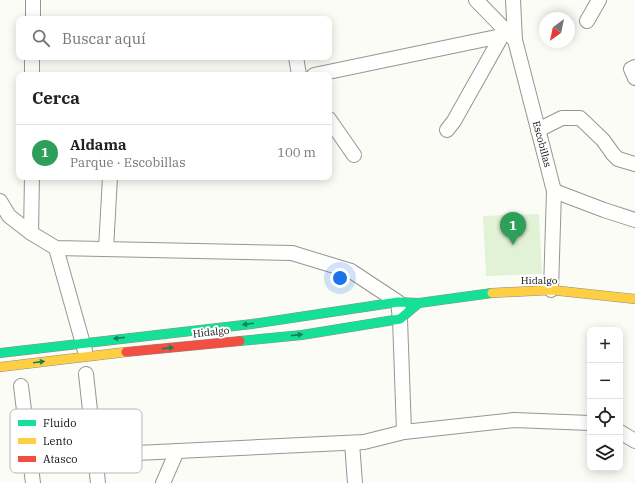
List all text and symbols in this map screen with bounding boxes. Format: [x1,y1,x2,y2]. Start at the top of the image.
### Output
north arrow [539,12,575,48]
search box [16,16,332,60]
icon: search [30,27,52,49]
text: Buscar aquí [62,29,146,48]
text: Cerca [32,87,80,109]
street label: Escobillas [530,119,554,169]
text: Aldama [70,135,127,154]
text: 1 [41,144,49,161]
text: 100 m [277,144,316,161]
text: Parque · Escobillas [70,154,186,171]
pin: 1 [500,212,526,245]
your location [330,268,350,288]
street label: Hidalgo [521,274,558,287]
one-way arrow [242,321,254,327]
street label: Hidalgo [192,324,230,340]
map controls [587,327,623,471]
button: + [587,327,623,363]
one-way arrow [291,332,303,338]
one-way arrow [113,335,125,342]
one-way arrow [162,344,174,351]
one-way arrow [33,359,45,365]
button: − [587,363,623,399]
button: locate [587,399,623,435]
legend [10,409,142,473]
text: Fluido [43,416,76,430]
text: Lento [43,434,73,448]
button: layers [587,435,623,471]
text: Atasco [43,452,77,466]

